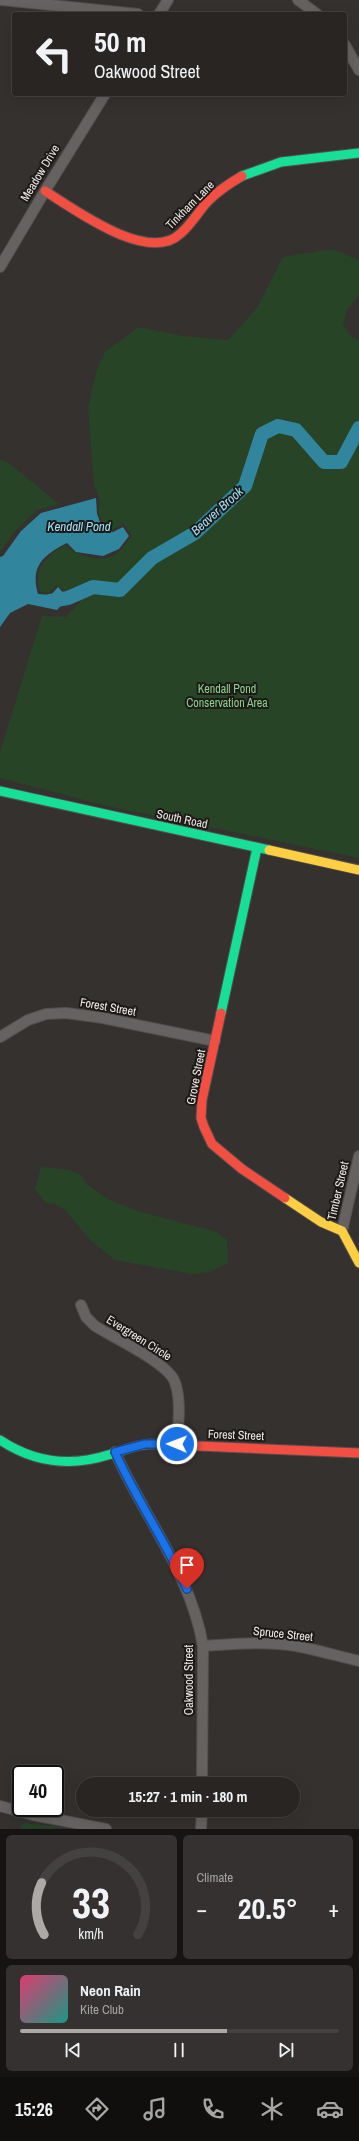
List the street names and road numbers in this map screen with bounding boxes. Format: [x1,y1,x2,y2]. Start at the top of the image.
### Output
street label: Meadow Drive [17,142,63,204]
street label: Tinkham Lane [162,177,218,233]
street label: South Road [155,806,209,832]
street label: Forest Street [79,994,137,1020]
street label: Grove Street [183,1048,209,1106]
street label: Timber Street [323,1160,353,1222]
street label: Evergreen Circle [103,1312,175,1364]
street label: Forest Street [208,1426,265,1444]
street label: Spruce Street [252,1623,314,1645]
street label: Oakwood Street [181,1644,197,1715]

